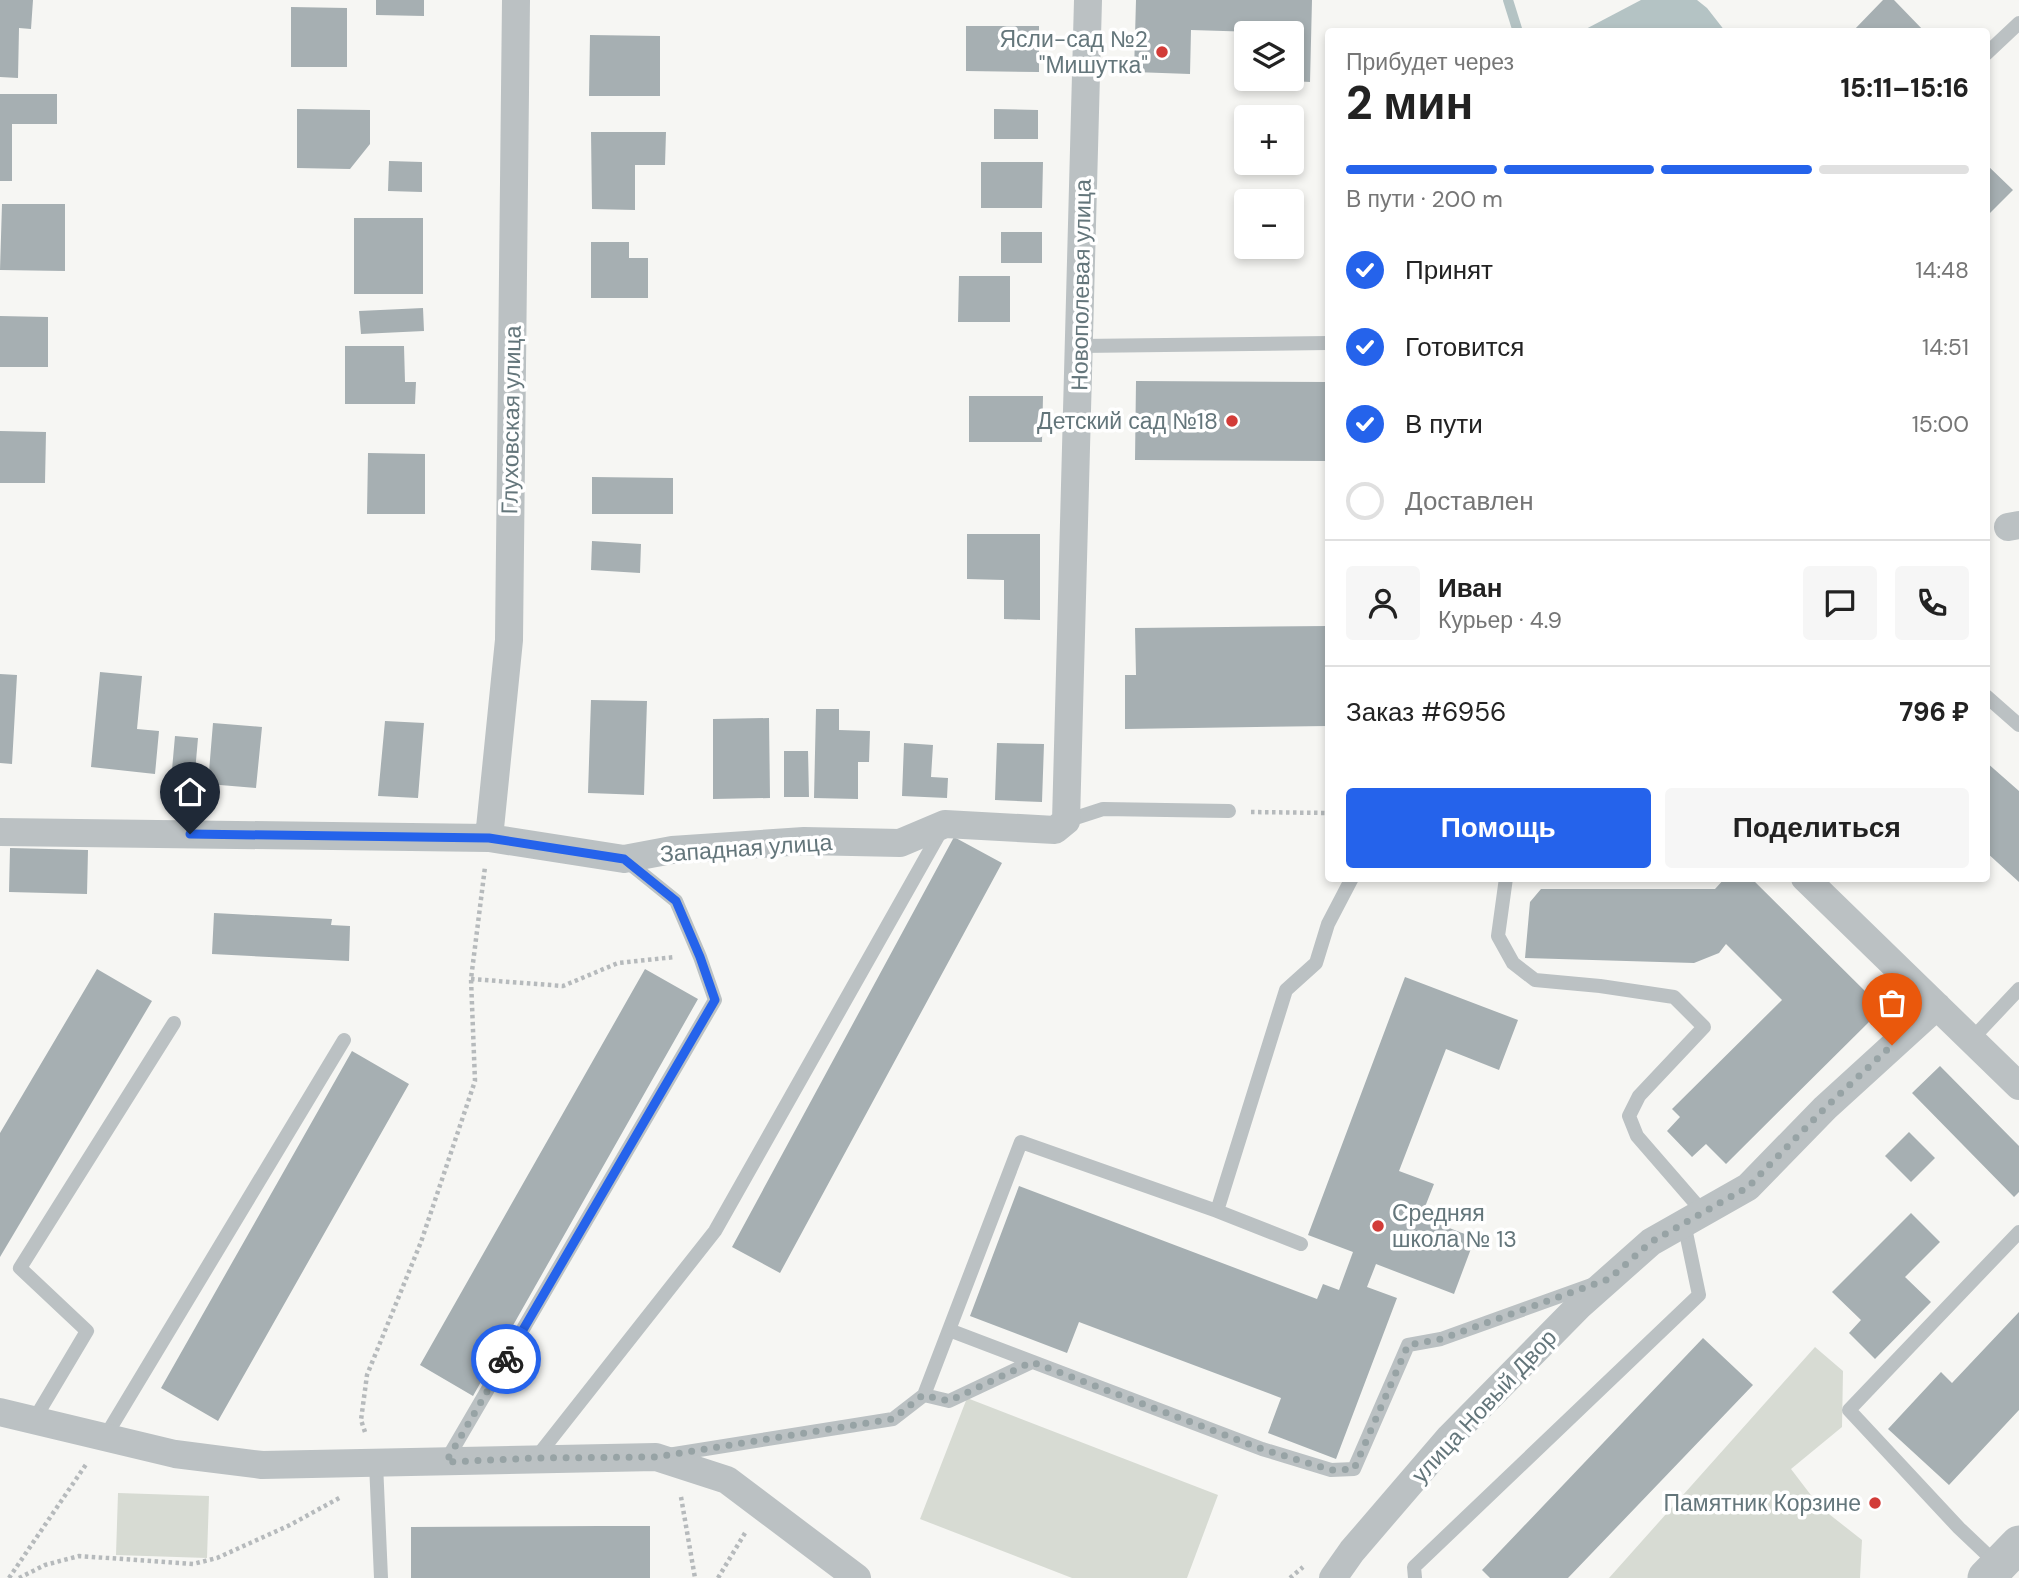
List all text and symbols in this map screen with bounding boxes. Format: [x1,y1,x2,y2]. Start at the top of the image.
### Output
map controls [1234,21,1304,259]
button: layers [1234,21,1304,91]
place label: Ясли-сад №2 "Мишутка" [999,24,1148,80]
marker: Ясли-сад №2 "Мишутка" [1154,44,1170,60]
text: Прибудет через [1346,47,1514,77]
text: 15:11–15:16 [1840,71,1969,105]
text: 2 мин [1346,73,1473,133]
button: + [1234,105,1304,175]
street label: Новополевая улица [1064,179,1098,391]
text: В пути · 200 m [1346,184,1503,214]
button: − [1234,189,1304,259]
icon: check [1346,251,1384,289]
text: Принят [1405,253,1493,287]
text: 14:48 [1915,255,1969,285]
street label: Глуховская улица [494,325,528,515]
icon: check [1346,328,1384,366]
text: Готовится [1405,330,1524,364]
text: 14:51 [1922,332,1969,362]
icon: check [1346,405,1384,443]
place label: Детский сад №18 [1037,406,1218,436]
text: В пути [1405,407,1483,441]
text: 15:00 [1912,409,1969,439]
marker: Детский сад №18 [1224,413,1240,429]
text: Доставлен [1405,484,1534,518]
button: person [1346,566,1420,640]
button: chat [1803,566,1877,640]
button: phone [1895,566,1969,640]
text: Иван [1438,571,1503,605]
text: Курьер · 4.9 [1438,605,1562,635]
text: Заказ #6956 [1346,695,1506,729]
text: 796 ₽ [1899,695,1969,729]
pin [160,762,220,834]
icon: home [171,773,209,811]
button: Помощь [1346,788,1651,868]
button: Поделиться [1665,788,1969,868]
street label: Западная улица [659,827,833,869]
pin [1862,973,1922,1045]
icon: bag [1873,984,1911,1022]
place label: Средняя школа № 13 [1392,1198,1517,1254]
marker: Средняя школа № 13 [1370,1218,1386,1234]
street label: улица Новый Двор [1405,1323,1563,1489]
courier [471,1324,541,1394]
icon: bike [487,1340,525,1378]
place label: Памятник Корзине [1664,1488,1861,1518]
marker: Памятник Корзине [1867,1495,1883,1511]

